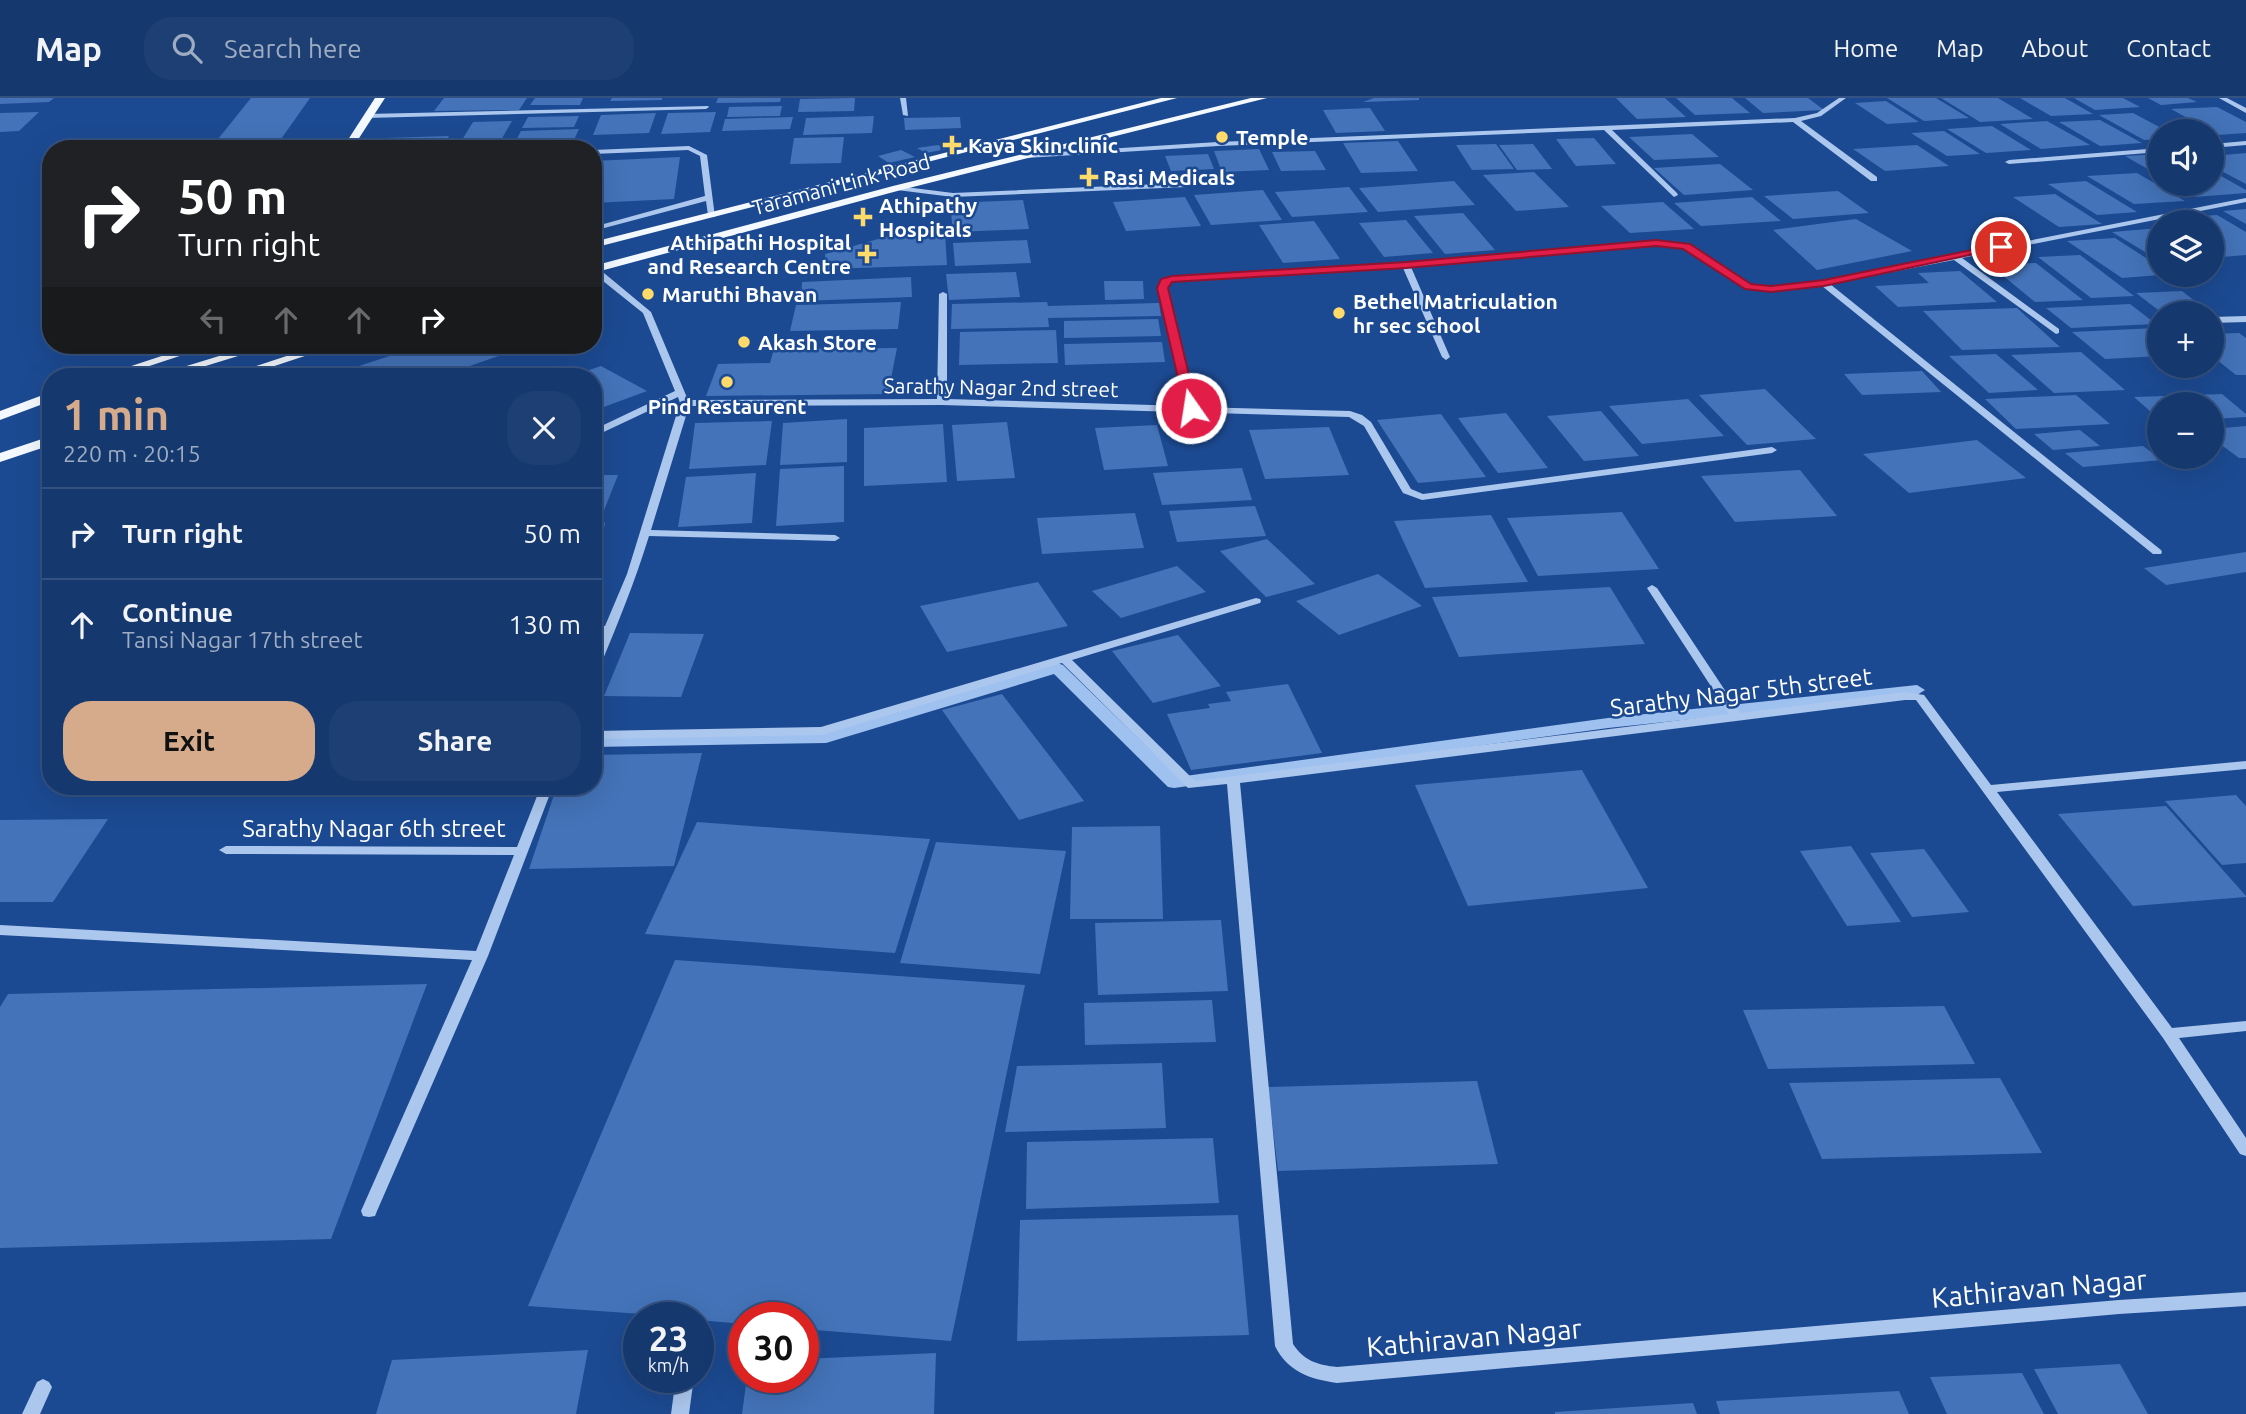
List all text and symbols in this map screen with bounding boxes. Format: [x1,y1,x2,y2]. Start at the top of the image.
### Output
search box [144,17,634,80]
icon: search [168,29,206,67]
text: Map [35,30,102,67]
text: Search here [224,34,362,63]
text: Home [1833,35,1898,62]
text: Map [1936,35,1983,62]
text: About [2021,35,2088,62]
text: Contact [2126,35,2211,62]
map controls [2147,119,2224,469]
button: sound [2147,119,2224,196]
place label: Temple [1236,125,1308,149]
marker: Temple [1214,129,1230,145]
place label: Kaya Skin clinic [968,133,1118,157]
marker: Kaya Skin clinic [942,135,962,155]
street label: Taramani Link Road [750,149,932,219]
place label: Rasi Medicals [1103,165,1235,189]
icon: right [63,168,154,259]
text: 50 m [178,168,287,223]
marker: Rasi Medicals [1081,169,1097,185]
place label: Athipathy Hospitals [879,193,977,241]
marker: Athipathy Hospitals [853,207,873,227]
button: layers [2147,210,2224,287]
pin [1971,217,2031,277]
text: Turn right [178,226,320,262]
icon: arrive [1982,228,2020,266]
place label: Athipathi Hospital and Research Centre [648,230,851,278]
marker: Athipathi Hospital and Research Centre [857,244,877,264]
place label: Maruthi Bhavan [662,282,817,306]
marker: Maruthi Bhavan [640,286,656,302]
place label: Bethel Matriculation hr sec school [1353,289,1558,337]
icon: left [194,301,232,339]
icon: ahead [267,301,305,339]
icon: ahead [340,301,378,339]
icon: right [413,301,451,339]
button: + [2147,301,2224,378]
marker: Bethel Matriculation hr sec school [1331,305,1347,321]
place label: Akash Store [758,330,877,354]
marker: Akash Store [736,334,752,350]
position arrow [1154,371,1228,445]
street label: Sarathy Nagar 2nd street [883,373,1119,401]
marker: Pind Restaurent [719,374,735,390]
text: 1 min [63,391,169,438]
button: close [507,391,581,465]
button: − [2147,392,2224,469]
place label: Pind Restaurent [648,394,806,418]
text: 220 m · 20:15 [63,441,201,466]
icon: right [63,515,101,553]
text: Turn right [122,519,243,548]
text: 50 m [523,519,581,548]
text: Continue [122,598,233,627]
icon: ahead [63,606,101,644]
text: 130 m [509,610,581,639]
text: Tansi Nagar 17th street [122,627,363,652]
street label: Sarathy Nagar 5th street [1609,662,1874,721]
button: Exit [63,701,315,781]
button: Share [329,701,581,781]
street label: Sarathy Nagar 6th street [242,815,506,842]
street label: Kathiravan Nagar [1930,1263,2148,1313]
speed limit sign: 30 [728,1302,819,1393]
street label: Kathiravan Nagar [1365,1312,1583,1362]
text: 23 [649,1318,688,1358]
text: km/h [648,1355,689,1375]

